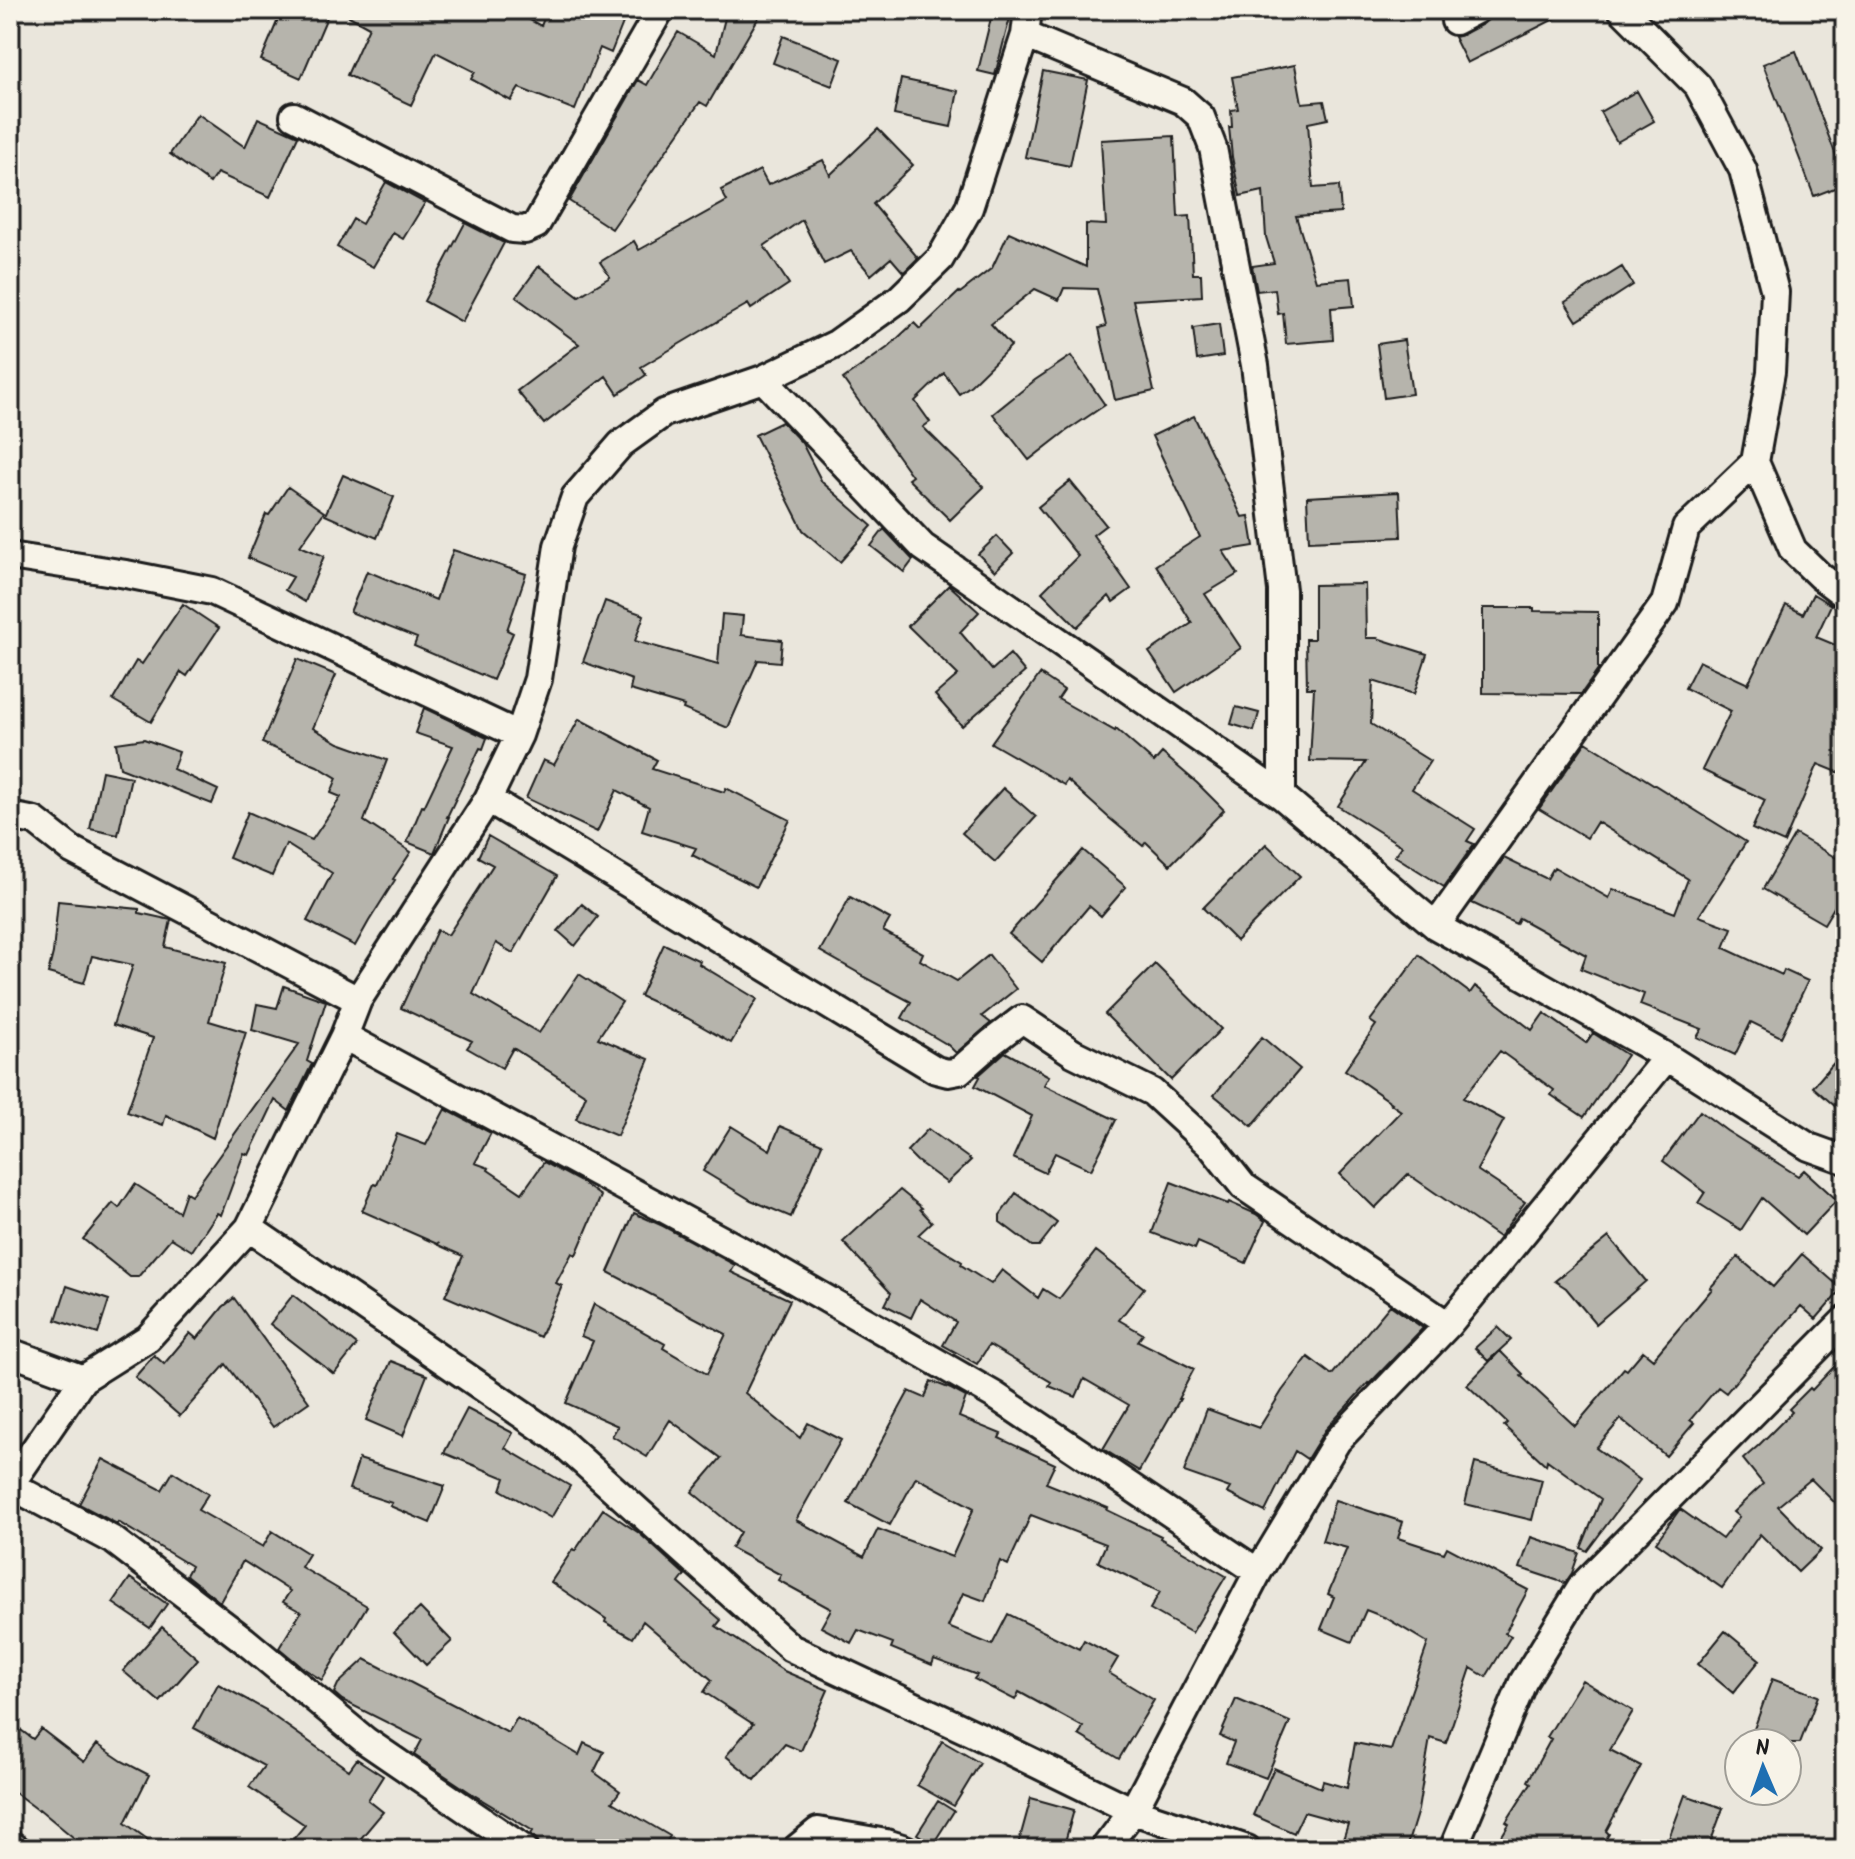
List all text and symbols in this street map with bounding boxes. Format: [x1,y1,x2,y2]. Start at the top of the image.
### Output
north arrow [1723,1727,1803,1807]
text: N [1755,1732,1770,1767]

